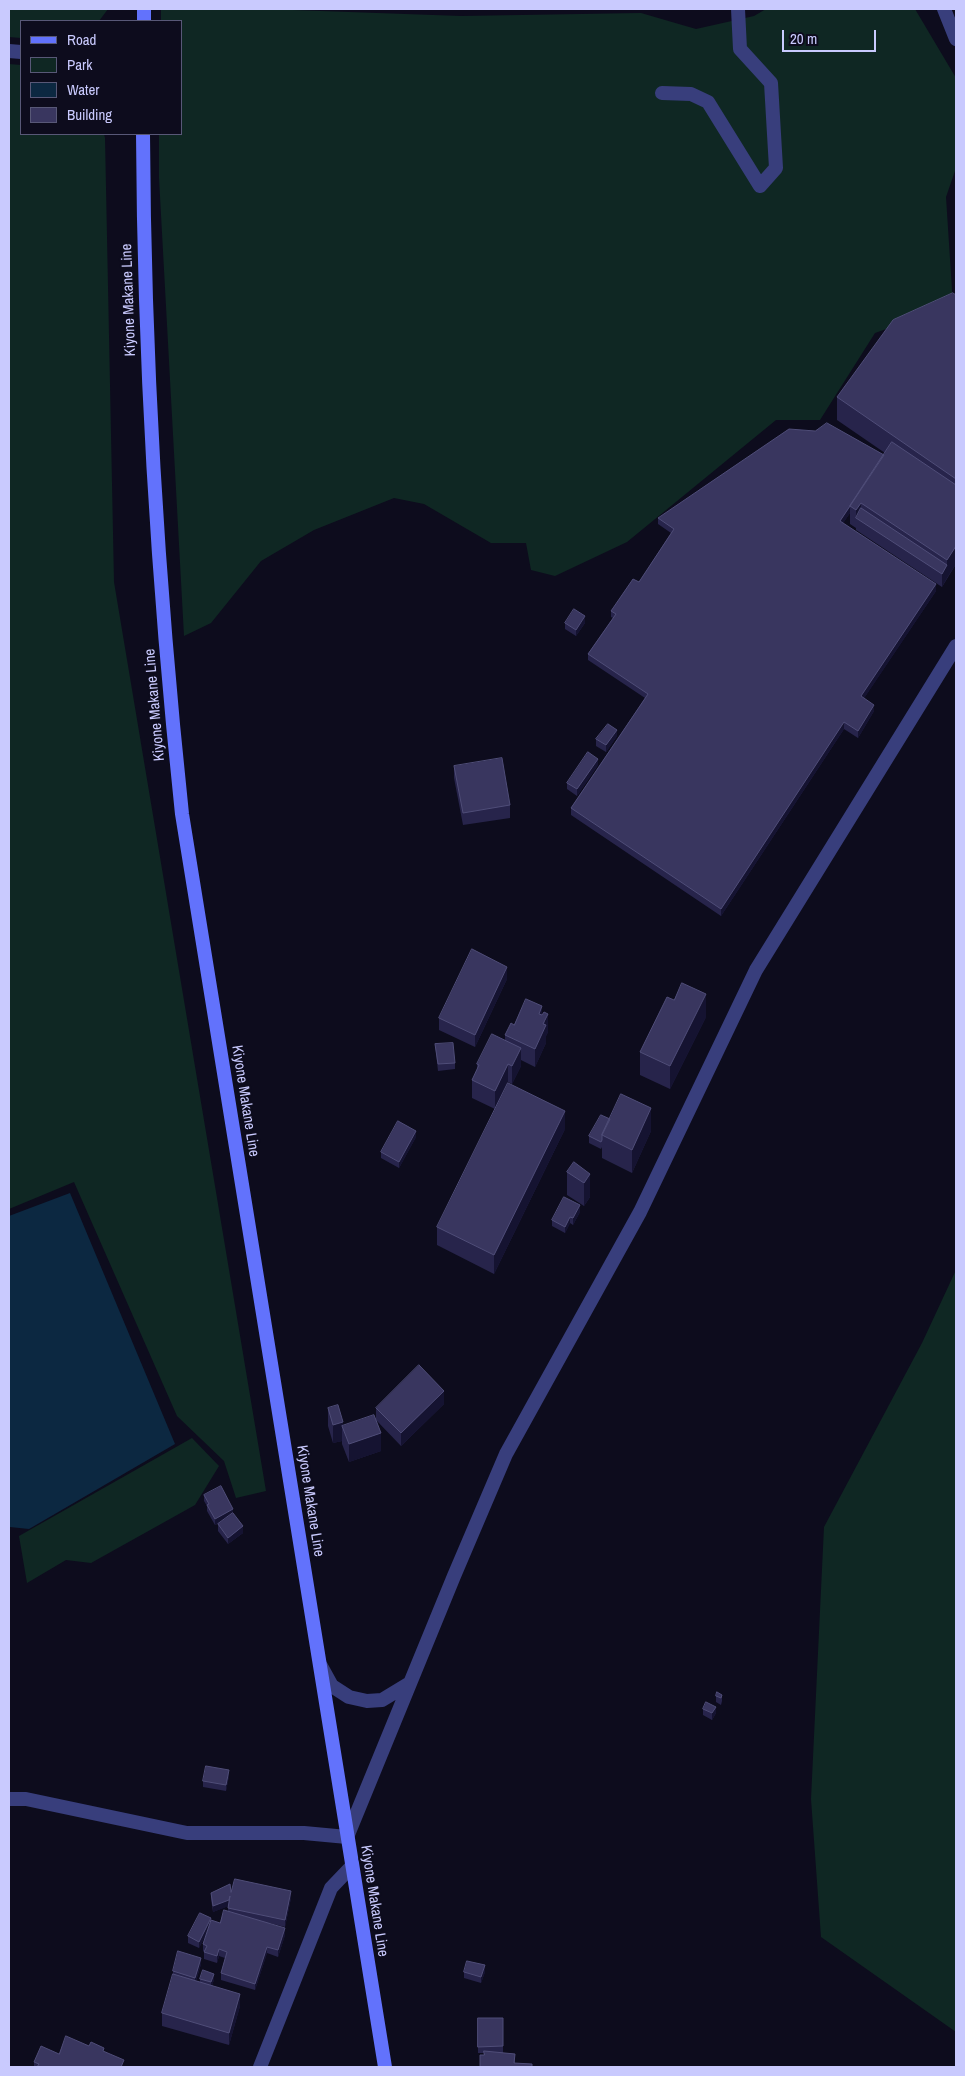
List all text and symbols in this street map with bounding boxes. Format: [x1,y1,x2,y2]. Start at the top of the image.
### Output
legend [20,20,182,135]
scale bar [785,20,879,52]
text: 20 m [790,28,817,49]
text: Road [67,29,96,50]
text: Park [67,54,92,75]
text: Water [67,79,99,100]
text: Building [67,104,112,125]
street label: Kiyone Makane Line [118,243,140,357]
street label: Kiyone Makane Line [141,648,169,762]
street label: Kiyone Makane Line [227,1044,263,1158]
street label: Kiyone Makane Line [292,1444,328,1558]
street label: Kiyone Makane Line [356,1844,392,1958]

